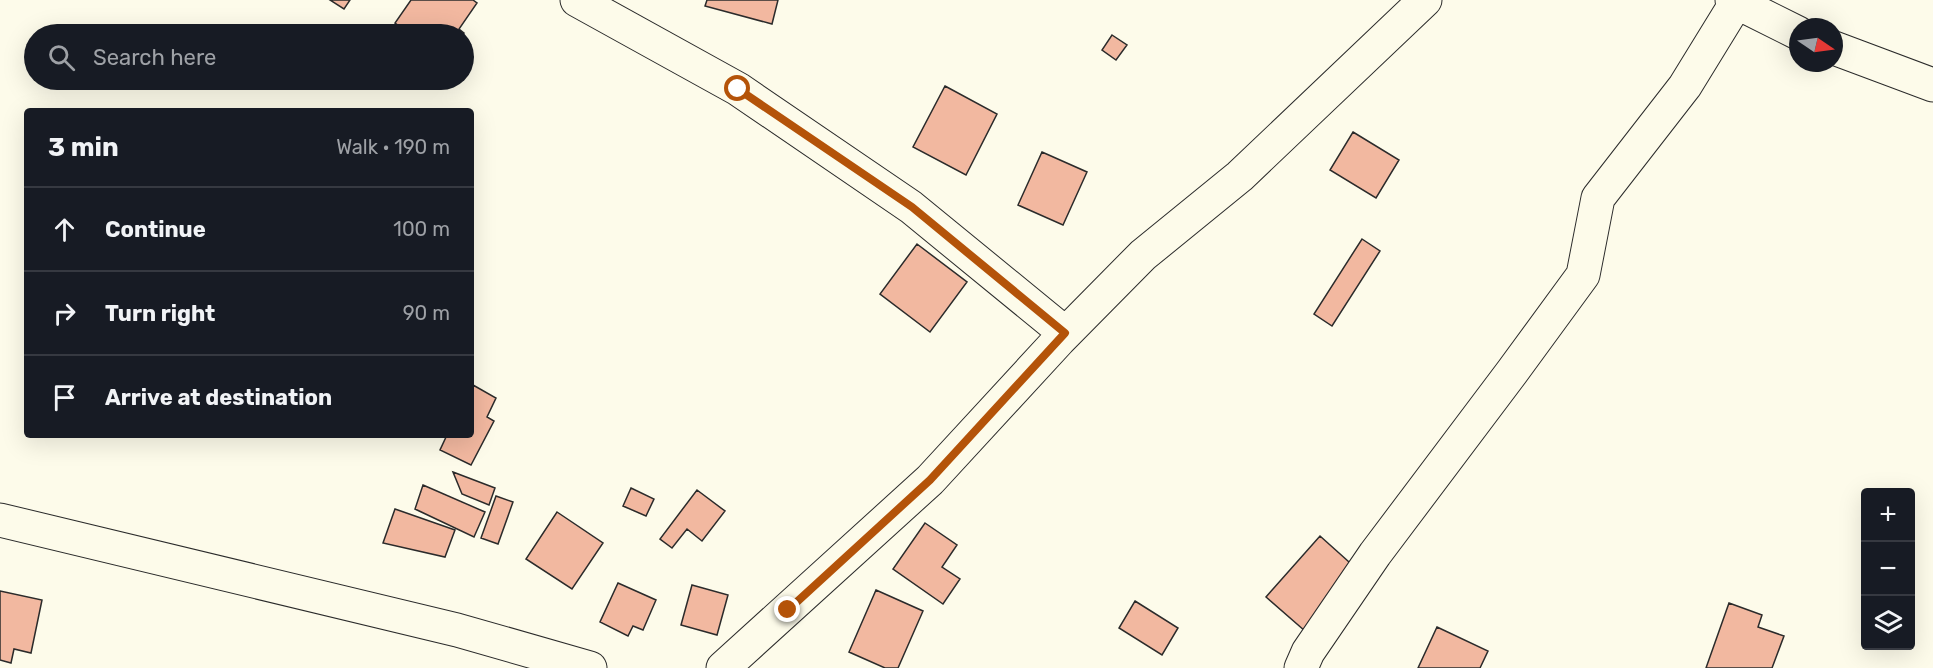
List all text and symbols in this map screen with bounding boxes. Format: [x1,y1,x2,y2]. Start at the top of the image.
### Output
north arrow [1789,18,1843,72]
search box [24,24,474,90]
icon: search [45,41,78,74]
text: Search here [93,44,216,71]
route start [724,75,750,101]
text: 3 min [48,132,119,163]
text: Walk · 190 m [336,135,450,159]
icon: ahead [48,213,81,246]
text: Continue [105,216,206,243]
text: 100 m [393,217,450,241]
icon: right [48,297,81,330]
text: Turn right [105,300,215,327]
text: 90 m [403,301,450,325]
icon: arrive [48,381,81,414]
text: Arrive at destination [105,384,332,411]
map controls [1861,488,1915,650]
button: + [1861,488,1915,542]
button: − [1861,542,1915,596]
route end [774,596,800,622]
button: layers [1861,596,1915,650]

